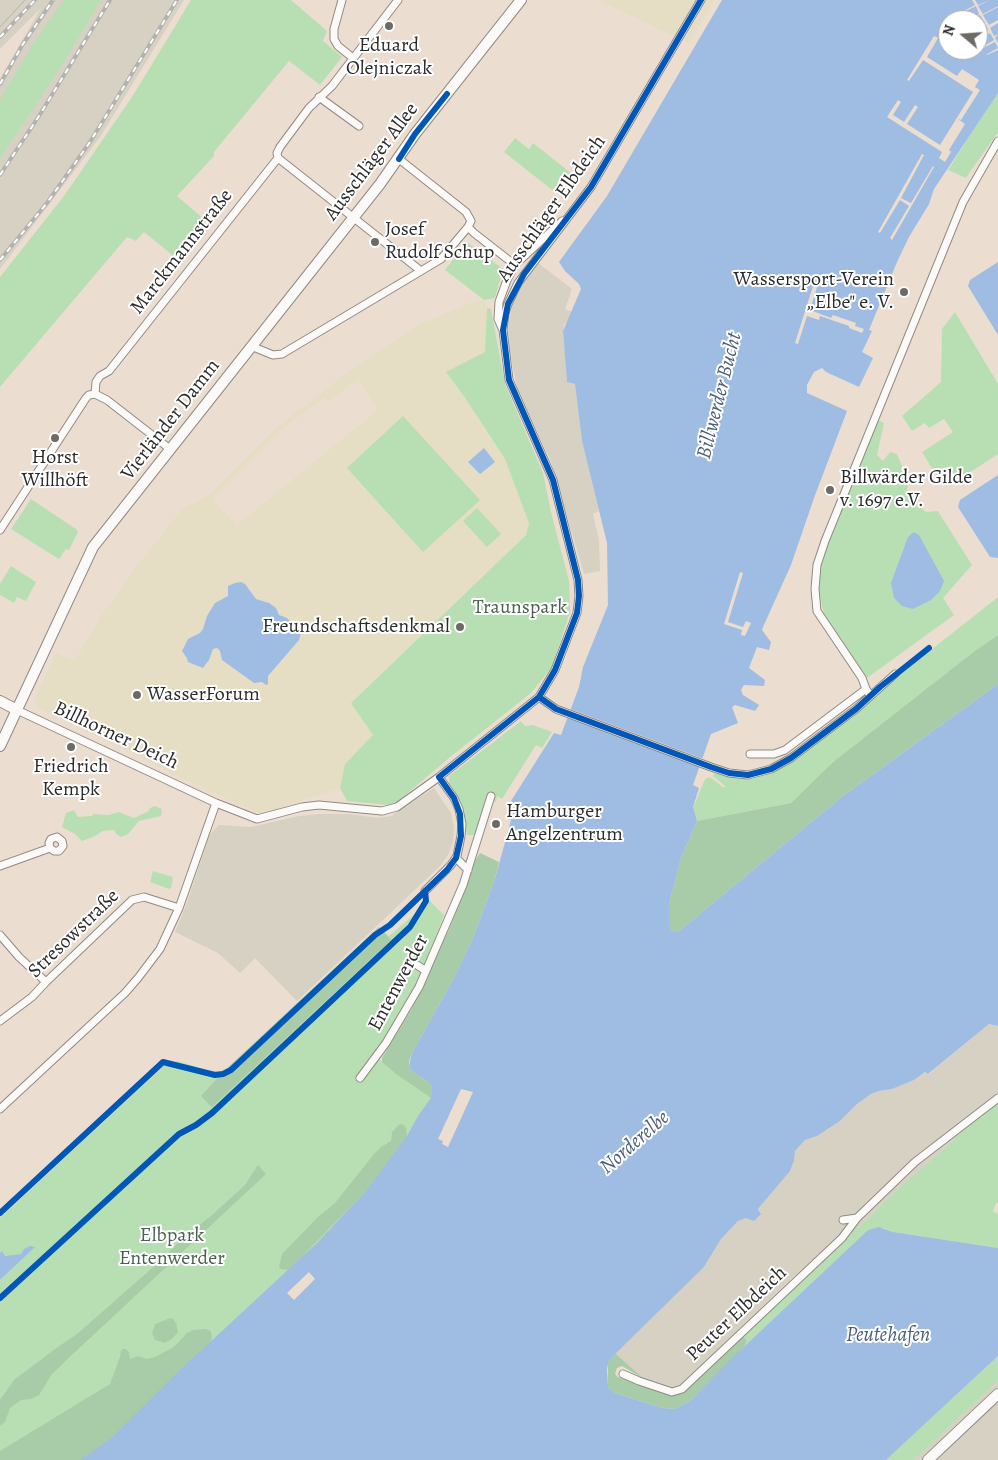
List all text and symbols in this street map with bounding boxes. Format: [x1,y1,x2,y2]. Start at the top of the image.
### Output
north arrow [938,10,988,60]
marker: Eduard Olejniczak [383,20,395,32]
text: N [939,23,960,38]
place label: Eduard Olejniczak [346,34,432,81]
street label: Ausschläger Allee [320,98,424,226]
street label: Ausschläger Elbdeich [492,131,612,287]
street label: Marckmannstraße [126,185,238,319]
place label: Josef Rudolf Schup [385,218,494,265]
marker: Josef Rudolf Schup [369,236,381,248]
place label: Wassersport-Verein „Elbe" e. V. [733,268,894,315]
marker: Wassersport-Verein „Elbe" e. V. [898,286,910,298]
water label: Billwerder Bucht [692,330,748,462]
street label: Vierländer Damm [116,355,226,485]
marker: Horst Willhöft [49,432,61,444]
place label: Horst Willhöft [22,446,88,493]
place label: Billwärder Gilde v. 1697 e.V. [840,466,972,513]
marker: Billwärder Gilde v. 1697 e.V. [824,484,836,496]
park label: Traunspark [473,596,567,620]
place label: Freundschaftsdenkmal [262,615,450,639]
marker: Freundschaftsdenkmal [454,621,466,633]
place label: WasserForum [147,683,260,707]
marker: WasserForum [131,689,143,701]
street label: Billhorner Deich [50,697,182,775]
marker: Friedrich Kempk [65,741,77,753]
place label: Friedrich Kempk [33,755,109,802]
place label: Hamburger Angelzentrum [506,800,623,847]
marker: Hamburger Angelzentrum [490,818,502,830]
street label: Stresowstraße [23,885,125,983]
street label: Entenwerder [364,931,434,1035]
water label: Norderelbe [595,1106,675,1180]
park label: Elbpark Entenwerder [119,1224,225,1271]
street label: Peuter Elbdeich [682,1261,792,1367]
water label: Peutehafen [846,1323,930,1349]

